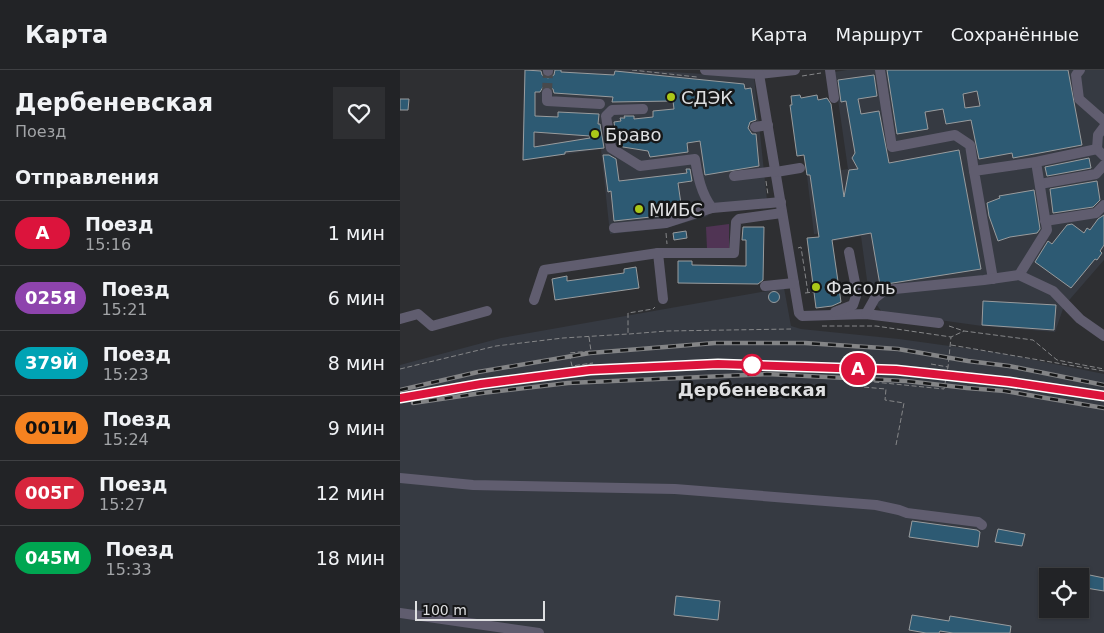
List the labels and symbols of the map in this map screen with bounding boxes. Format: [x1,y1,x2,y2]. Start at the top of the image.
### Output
place label: СДЭК [681,87,733,108]
marker: СДЭК [665,91,677,103]
place label: Браво [605,124,661,145]
marker: Браво [589,128,601,140]
place label: МИБС [649,199,703,220]
marker: МИБС [633,203,645,215]
place label: Фасоль [826,277,896,298]
marker: Фасоль [810,281,822,293]
line badge: A [842,353,874,385]
marker: Дербеневская [741,354,763,376]
place label: Дербеневская [678,379,826,400]
scale bar [415,598,545,621]

